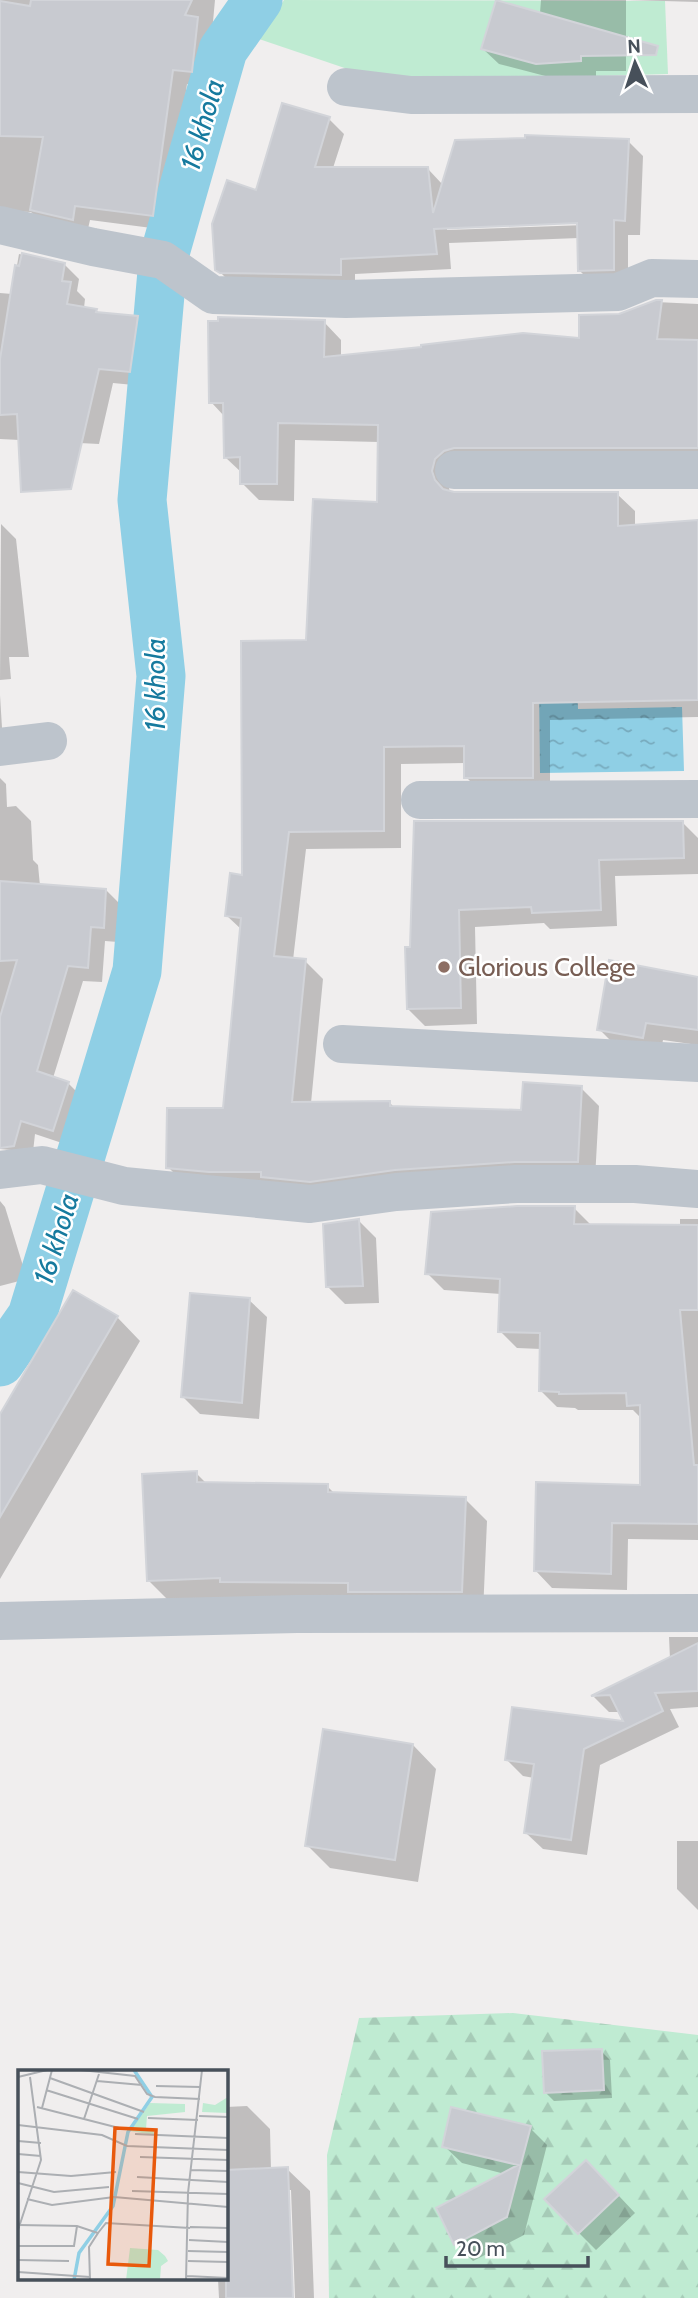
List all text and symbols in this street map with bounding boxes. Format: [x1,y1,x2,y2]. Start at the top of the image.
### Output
north arrow [600,28,670,98]
text: N [627,35,641,58]
water label: 16 khola [173,75,231,173]
water label: 16 khola [138,638,172,730]
place label: Glorious College [458,951,636,983]
marker: Glorious College [436,959,452,975]
water label: 16 khola [26,1189,86,1287]
inset map [18,2070,228,2280]
scale bar [446,2224,588,2268]
text: 20 m [456,2236,505,2261]

